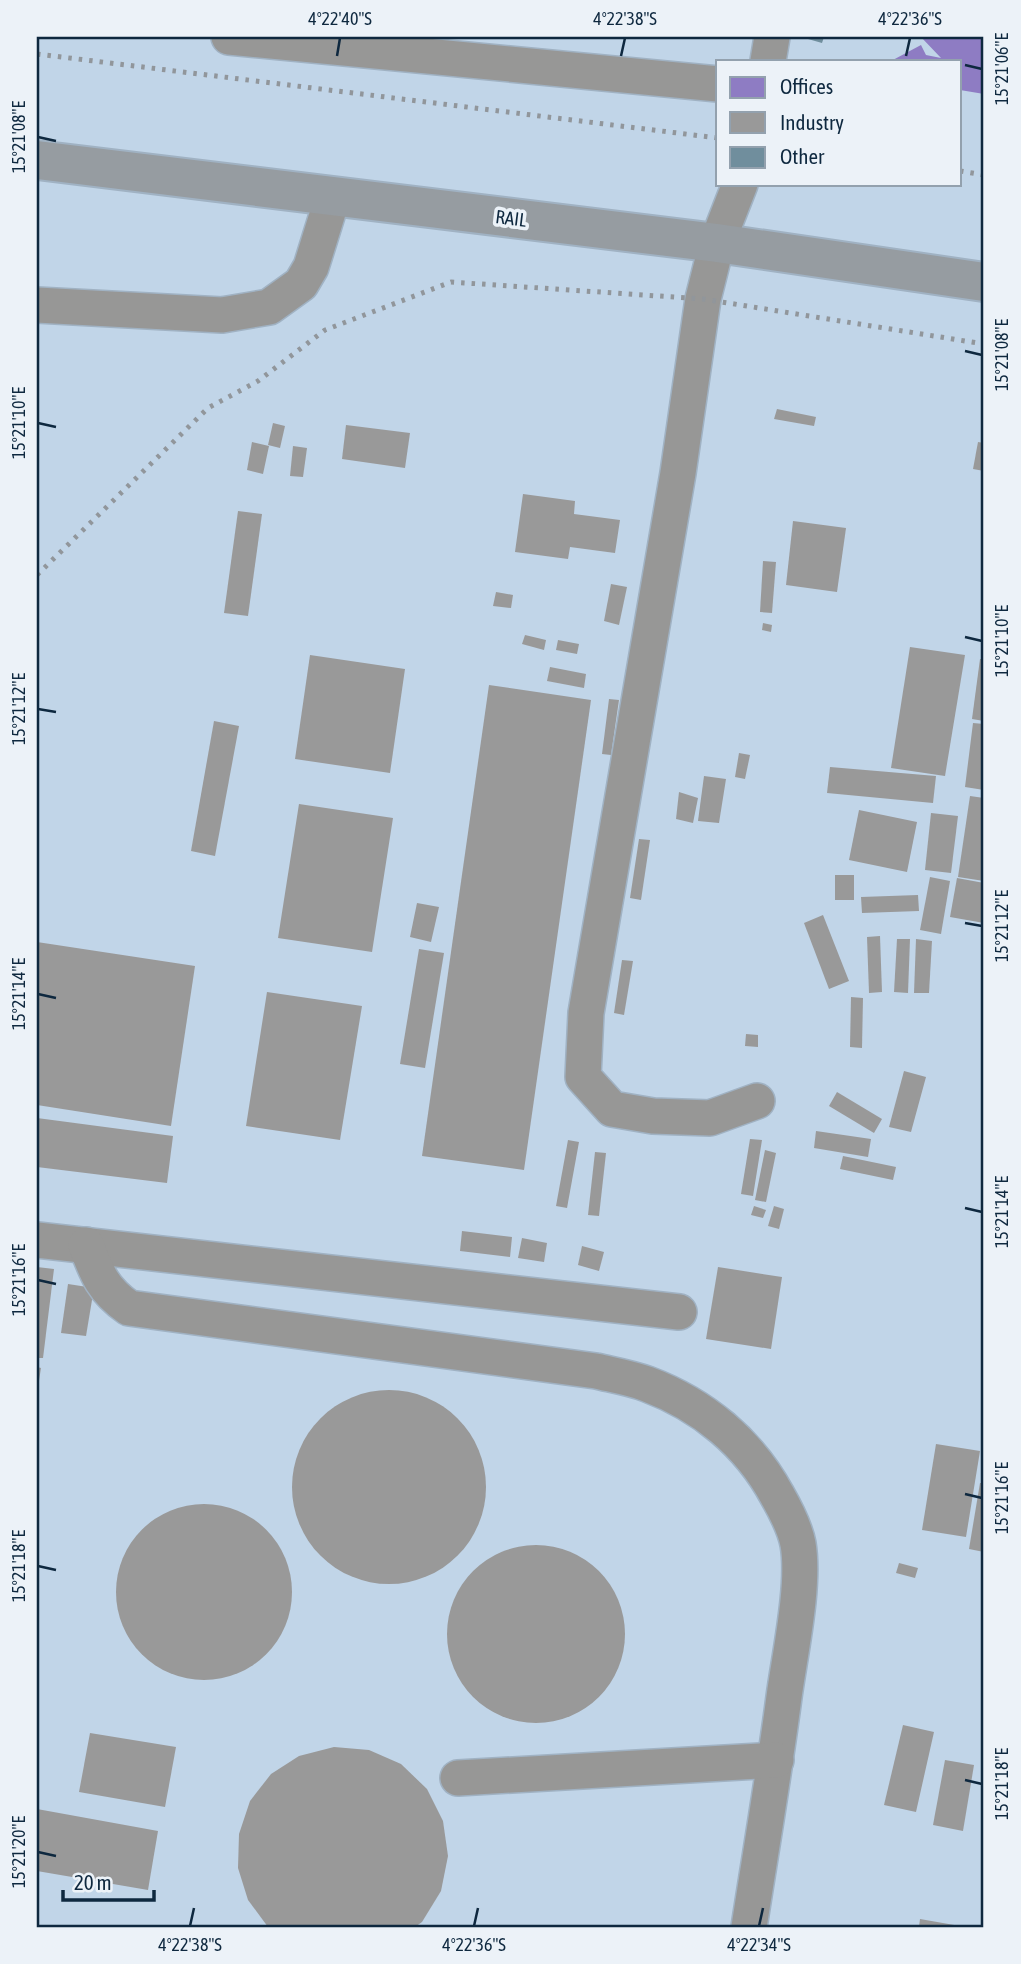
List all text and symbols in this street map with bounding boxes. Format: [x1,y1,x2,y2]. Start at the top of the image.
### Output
text: 4°22'40"S [308,8,372,29]
text: 4°22'38"S [593,8,657,29]
text: 4°22'36"S [878,8,942,29]
text: 15°21'06"E [991,33,1012,105]
legend [716,60,962,186]
text: Offices [780,74,833,98]
text: 15°21'08"E [8,101,29,173]
text: Industry [780,110,844,134]
text: Other [780,144,825,168]
street label: RAIL [494,205,528,231]
text: 15°21'08"E [991,319,1012,391]
text: 15°21'10"E [8,387,29,459]
text: 15°21'10"E [991,605,1012,677]
text: 15°21'12"E [8,673,29,745]
text: 15°21'12"E [991,890,1012,962]
text: 15°21'14"E [8,958,29,1030]
text: 15°21'14"E [991,1176,1012,1248]
text: 15°21'16"E [8,1244,29,1316]
text: 15°21'16"E [991,1462,1012,1534]
text: 15°21'18"E [8,1530,29,1602]
text: 15°21'18"E [991,1748,1012,1820]
text: 15°21'20"E [8,1816,29,1888]
scale bar [63,1859,154,1903]
text: 20 m [74,1870,112,1894]
text: 4°22'38"S [158,1934,222,1955]
text: 4°22'36"S [442,1934,506,1955]
text: 4°22'34"S [727,1934,791,1955]

